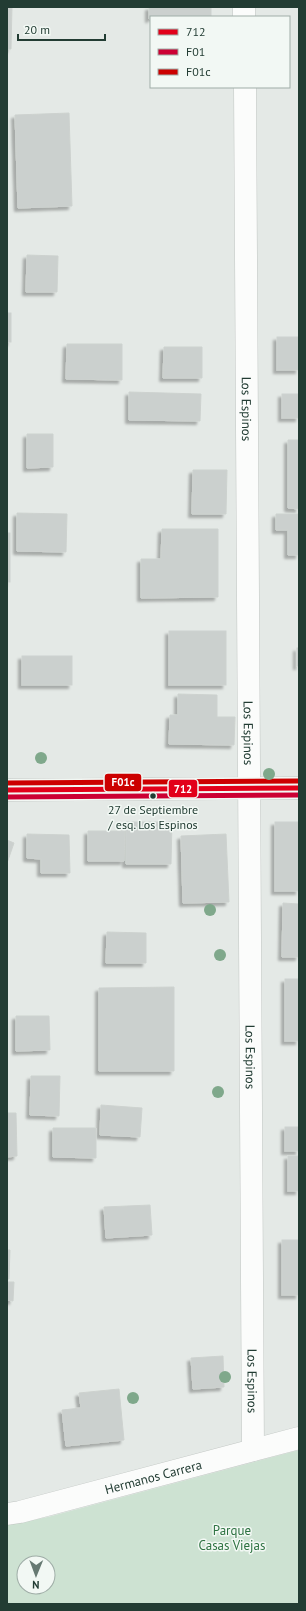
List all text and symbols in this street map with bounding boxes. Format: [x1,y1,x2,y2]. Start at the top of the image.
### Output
scale bar [18,16,105,42]
legend [150,16,290,88]
text: 20 m [24,22,50,37]
text: 712 [186,24,206,39]
text: F01 [186,44,205,59]
text: F01c [186,64,211,79]
street label: Los Espinos [238,377,256,441]
street label: Los Espinos [240,701,257,765]
line badge: F01c [104,773,142,792]
text: F01c [112,775,135,789]
line badge: 712 [168,779,198,798]
text: 712 [174,782,192,796]
marker: 27 de Septiembre / esq. Los Espinos [148,791,158,801]
place label: 27 de Septiembre / esq. Los Espinos [107,802,198,832]
street label: Los Espinos [242,1025,259,1089]
street label: Los Espinos [244,1349,261,1413]
street label: Hermanos Carrera [103,1456,204,1498]
park label: Parque Casas Viejas [199,1522,266,1554]
north arrow [16,1555,56,1595]
text: N [32,1578,40,1592]

